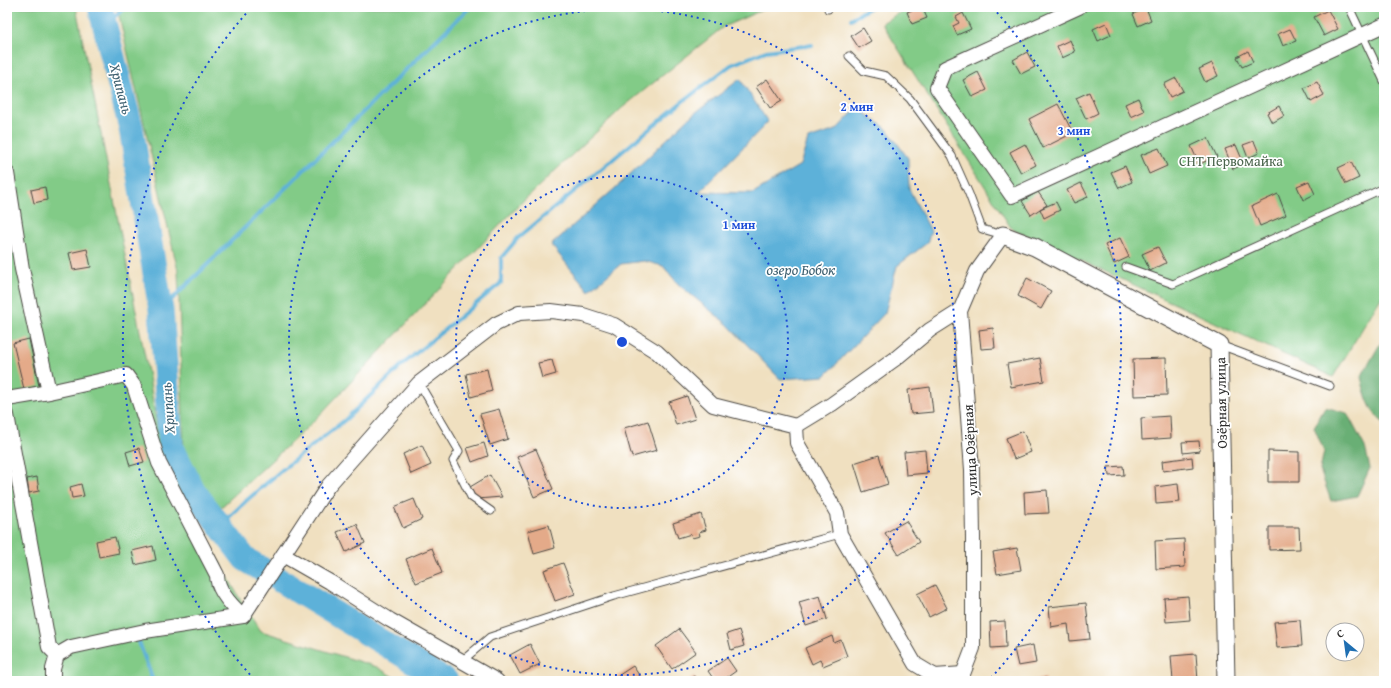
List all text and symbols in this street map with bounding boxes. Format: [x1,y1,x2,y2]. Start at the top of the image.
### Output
water label: Хрипань [104,60,138,117]
text: 2 мин [841,98,874,115]
text: 3 мин [1058,122,1091,139]
park label: СНТ Первомайка [1179,151,1283,171]
text: 1 мин [723,216,756,233]
water label: озеро Бобок [766,259,836,280]
centre of rings [615,335,629,349]
street label: Озёрная улица [1210,357,1232,449]
water label: Хрипань [155,381,180,436]
street label: улица Озёрная [958,404,982,497]
north arrow [1325,622,1365,662]
text: С [1334,625,1347,642]

